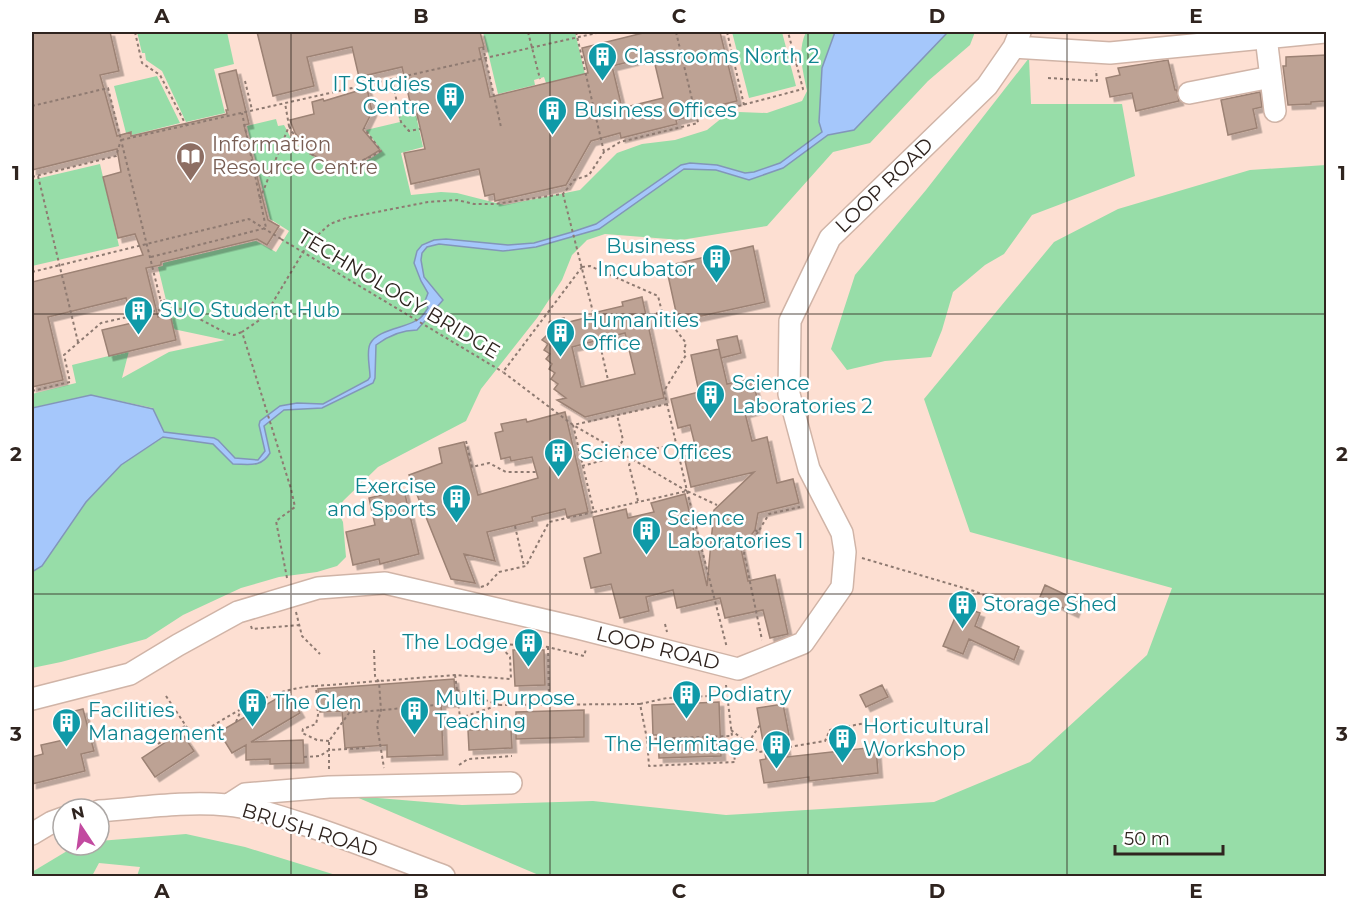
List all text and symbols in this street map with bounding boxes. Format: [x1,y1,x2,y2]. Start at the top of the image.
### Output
text: A [153,4,170,28]
text: B [413,4,429,28]
text: C [672,4,687,28]
text: D [929,4,945,28]
text: E [1189,4,1203,28]
building icon: Classrooms North 2 [587,40,619,82]
place label: Classrooms North 2 [624,44,819,68]
place label: IT Studies Centre [333,72,430,119]
building icon: IT Studies Centre [435,80,467,122]
building icon: Business Offices [537,94,569,136]
place label: Business Offices [574,98,737,122]
place label: Information Resource Centre [212,132,378,179]
street label: LOOP ROAD [830,132,938,238]
library icon: Information Resource Centre [175,140,207,182]
text: 1 [12,161,20,185]
text: 1 [1338,161,1346,185]
street label: TECHNOLOGY BRIDGE [294,224,504,364]
place label: Business Incubator [597,234,695,281]
building icon: Business Incubator [700,242,732,284]
building icon: SUO Student Hub [123,294,155,336]
place label: SUO Student Hub [160,298,340,322]
place label: Humanities Office [582,308,699,355]
building icon: Humanities Office [545,316,577,358]
place label: Science Laboratories 2 [732,371,873,418]
building icon: Science Laboratories 2 [695,378,727,420]
building icon: Science Offices [543,436,575,478]
place label: Science Offices [580,440,732,464]
text: 2 [10,442,22,466]
text: 2 [1336,442,1348,466]
place label: Exercise and Sports [327,474,436,521]
building icon: Exercise and Sports [441,482,473,524]
place label: Science Laboratories 1 [667,506,804,553]
building icon: Science Laboratories 1 [630,514,662,556]
building icon: Storage Shed [946,588,978,630]
place label: Storage Shed [983,592,1117,616]
street label: LOOP ROAD [594,621,722,675]
building icon: The Lodge [513,626,545,668]
place label: The Lodge [402,630,508,654]
building icon: Podiatry [670,678,702,720]
place label: Podiatry [707,682,791,706]
building icon: The Glen [236,686,268,728]
place label: Multi Purpose Teaching [435,686,575,733]
place label: The Glen [273,690,362,714]
building icon: Multi Purpose Teaching [398,694,430,736]
place label: Facilities Management [88,698,225,745]
building icon: Facilities Management [51,706,83,748]
place label: Horticultural Workshop [863,714,989,761]
text: 3 [9,722,22,746]
building icon: Horticultural Workshop [826,722,858,764]
text: 3 [1335,722,1348,746]
building icon: The Hermitage [760,728,792,770]
place label: The Hermitage [605,732,755,756]
north arrow [51,797,111,857]
street label: BRUSH ROAD [239,798,381,862]
text: N [69,802,86,824]
scale bar [1115,818,1223,856]
text: 50 m [1124,828,1170,850]
text: A [153,879,170,903]
text: B [413,879,429,903]
text: C [672,879,687,903]
text: D [929,879,945,903]
text: E [1189,879,1203,903]

